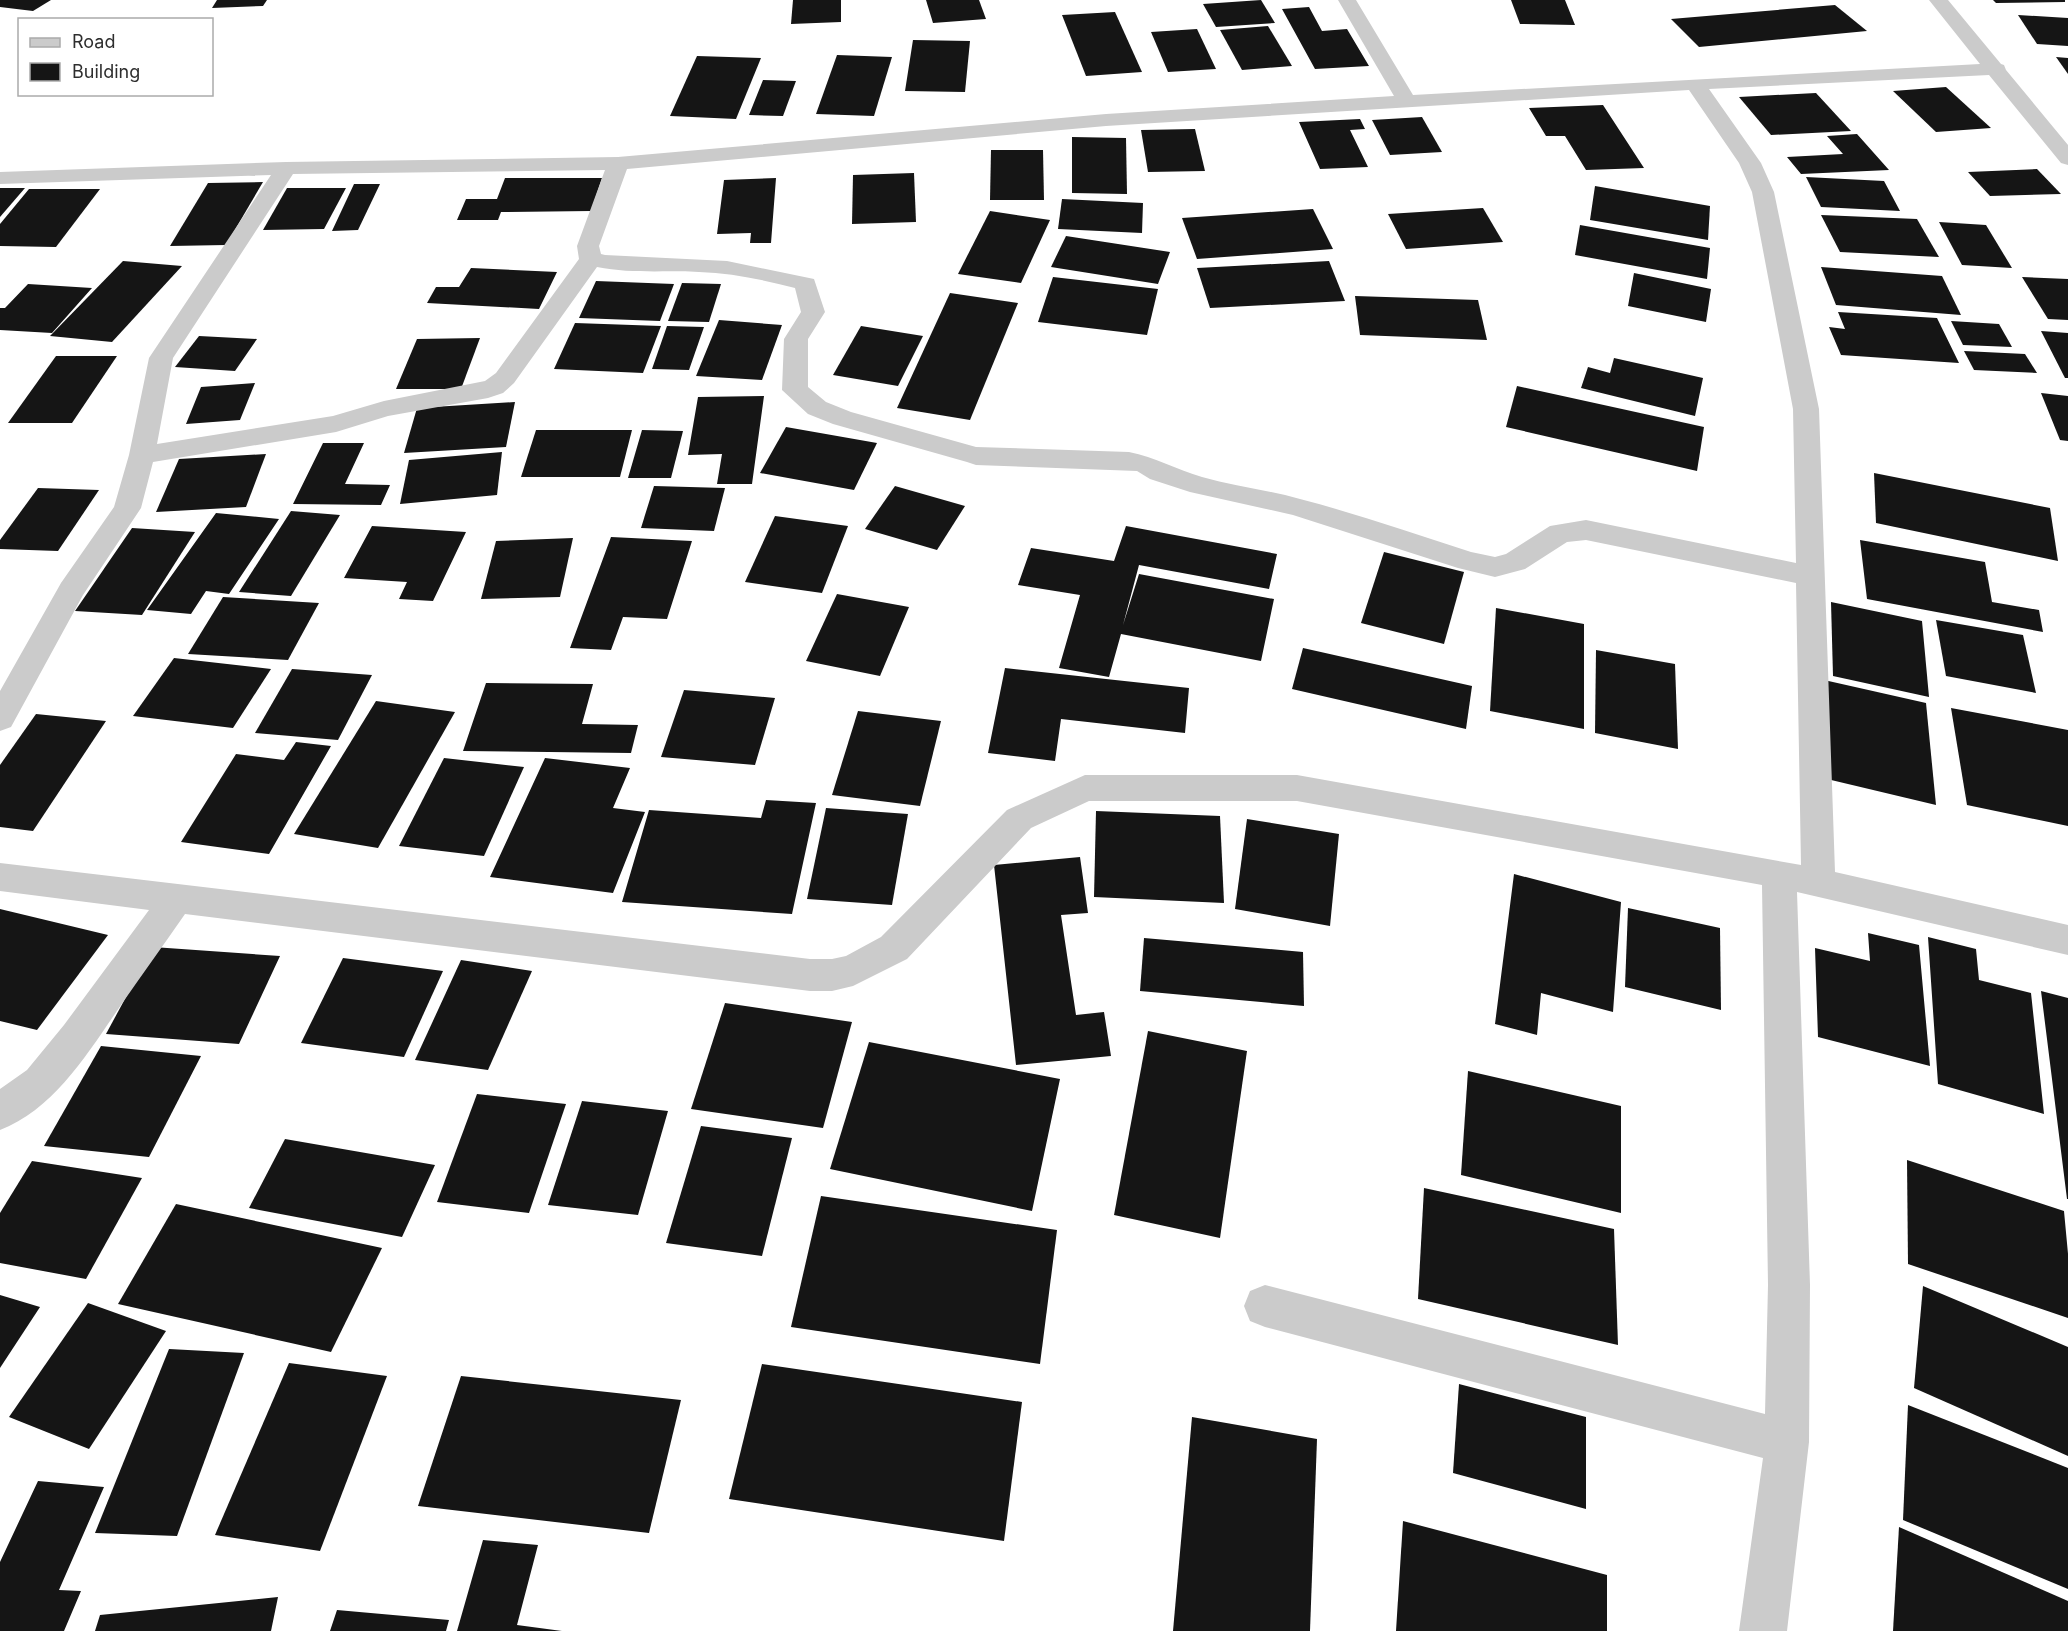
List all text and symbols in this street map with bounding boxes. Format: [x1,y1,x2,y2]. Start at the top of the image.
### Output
legend [18,18,213,96]
text: Road [72,31,115,52]
text: Building [72,61,140,82]

